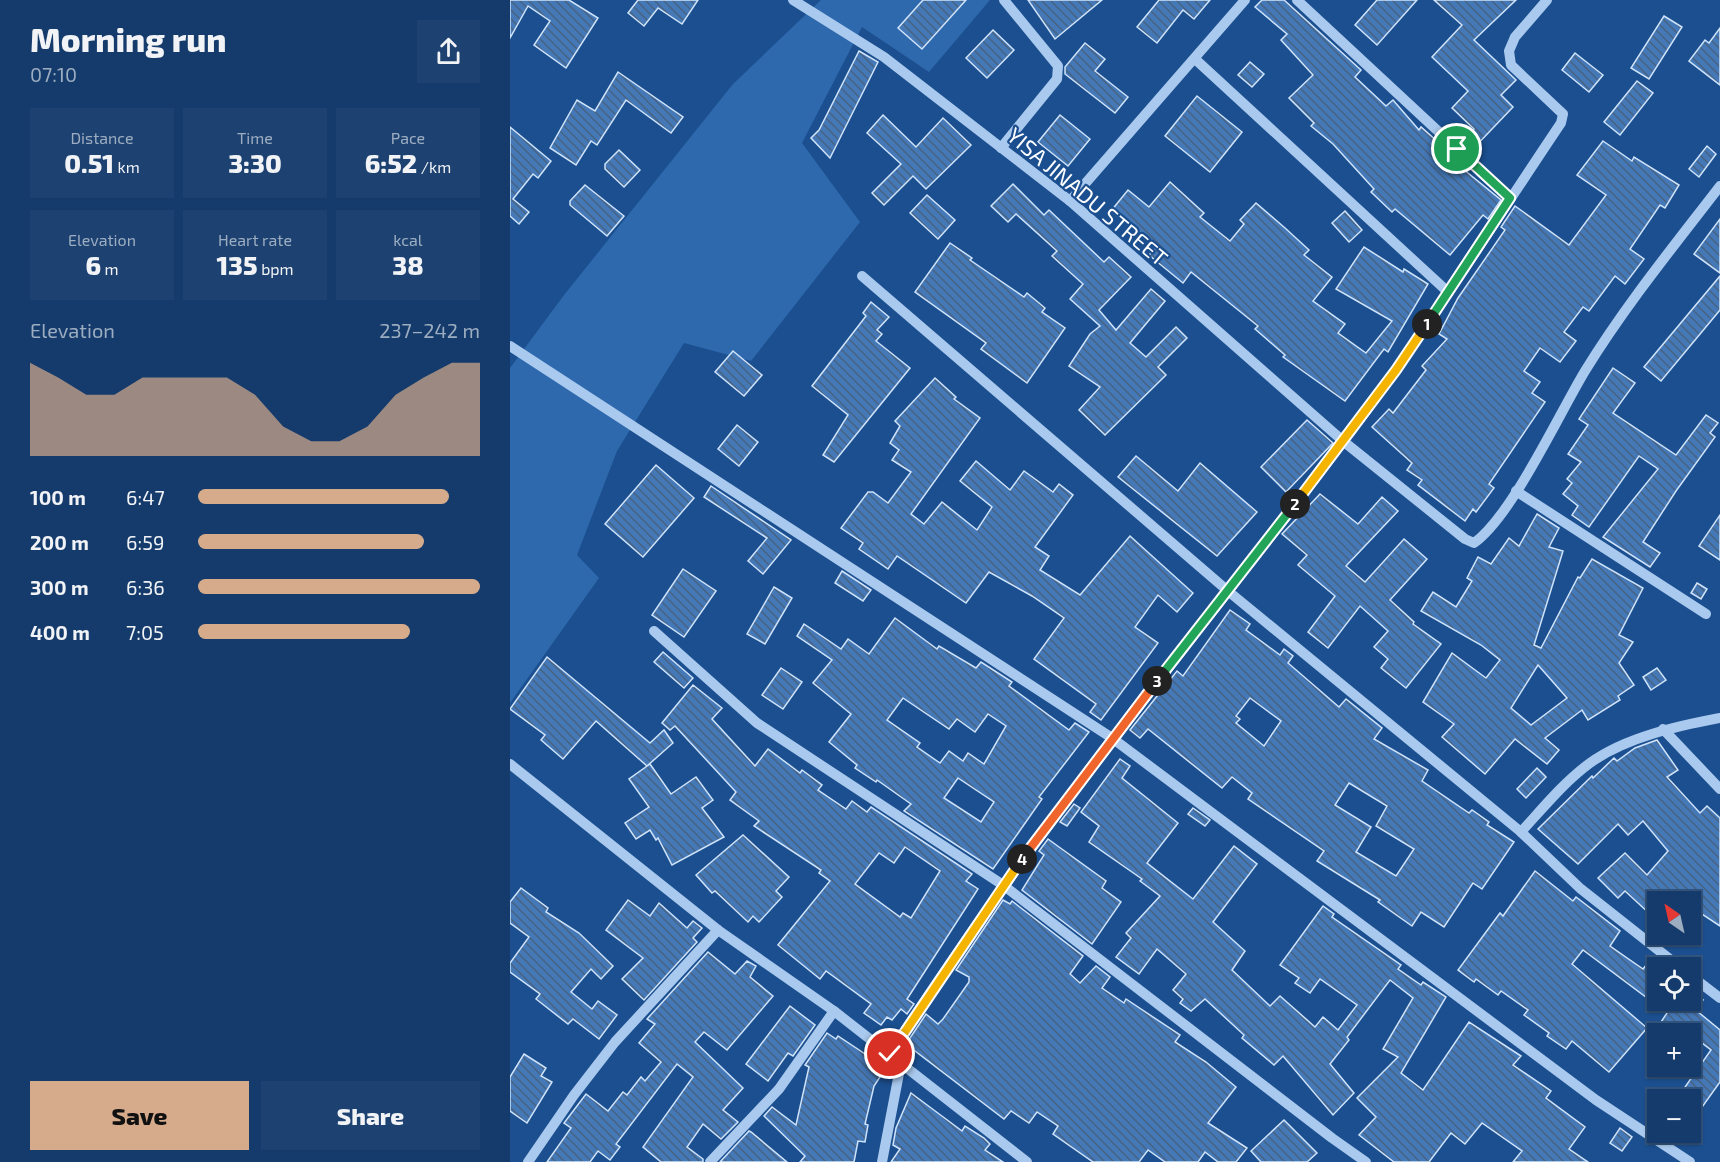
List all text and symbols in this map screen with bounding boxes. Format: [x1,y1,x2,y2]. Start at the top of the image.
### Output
text: Morning run [30,19,227,59]
button: share [417,20,480,83]
text: 07:10 [30,62,77,86]
street label: YISA JINADU STREET [1003,121,1174,271]
pin [1431,123,1482,174]
text: Distance [70,128,134,147]
text: Time [237,128,273,147]
text: Pace [391,128,425,147]
icon: arrive [1440,132,1473,165]
text: 0.51 [64,147,114,178]
text: 3:30 [228,147,282,178]
text: 6:52 [365,147,417,178]
text: km [114,157,140,176]
text: /km [417,157,451,176]
text: Elevation [68,230,136,249]
text: Heart rate [218,230,292,249]
text: kcal [393,230,423,249]
text: 6 [85,249,101,280]
text: 135 [216,249,258,280]
text: 38 [392,249,424,280]
text: m [101,259,119,278]
text: bpm [258,259,294,278]
pin: 1 [1412,309,1442,339]
text: 1 [1424,314,1430,333]
text: Elevation [30,318,115,342]
text: 237–242 m [379,318,480,342]
text: 100 m [30,485,86,509]
text: 6:47 [126,485,165,509]
pin: 2 [1280,489,1310,519]
text: 2 [1290,494,1300,513]
text: 200 m [30,530,89,554]
text: 6:59 [126,530,164,554]
text: 300 m [30,575,89,599]
text: 6:36 [126,575,165,599]
text: 400 m [30,620,90,644]
text: 7:05 [126,620,164,644]
pin: 3 [1142,666,1172,696]
text: 3 [1152,671,1162,690]
pin: 4 [1007,844,1037,874]
text: 4 [1017,849,1027,868]
north arrow [1647,891,1701,945]
map controls [1647,891,1701,1143]
button: locate [1647,957,1701,1011]
button: + [1647,1023,1701,1077]
pin [864,1028,915,1079]
icon: check [873,1037,906,1070]
button: Save [30,1081,249,1150]
button: Share [261,1081,480,1150]
button: − [1647,1089,1701,1143]

